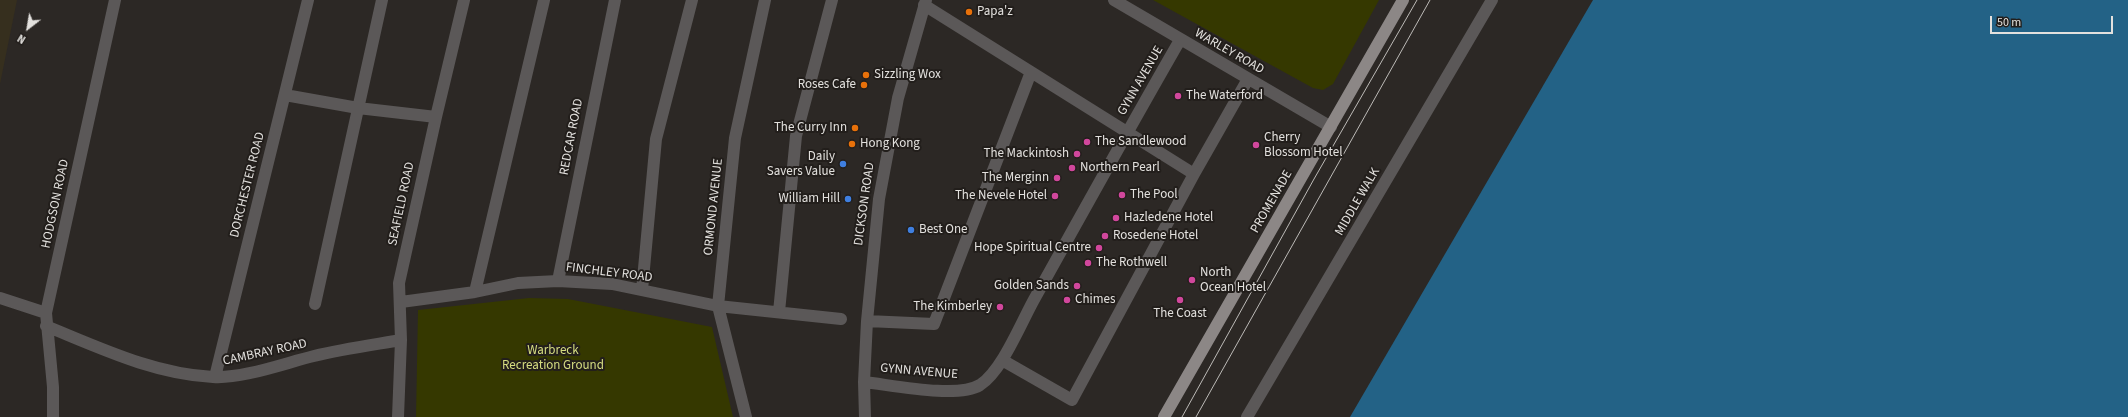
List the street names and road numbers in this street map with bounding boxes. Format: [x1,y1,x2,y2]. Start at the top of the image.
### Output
street label: WARLEY ROAD [1192,26,1266,78]
street label: GYNN AVENUE [1115,43,1167,119]
street label: REDCAR ROAD [557,97,587,177]
street label: DORCHESTER ROAD [227,131,269,239]
street label: HODGSON ROAD [39,158,73,250]
street label: ORMOND AVENUE [701,158,727,256]
street label: SEAFIELD ROAD [385,161,419,247]
street label: DICKSON ROAD [851,161,879,247]
street label: MIDDLE WALK [1332,165,1384,239]
street label: PROMENADE [1248,168,1296,236]
street label: FINCHLEY ROAD [565,260,653,286]
street label: CAMBRAY ROAD [222,336,308,370]
street label: GYNN AVENUE [880,361,958,383]

